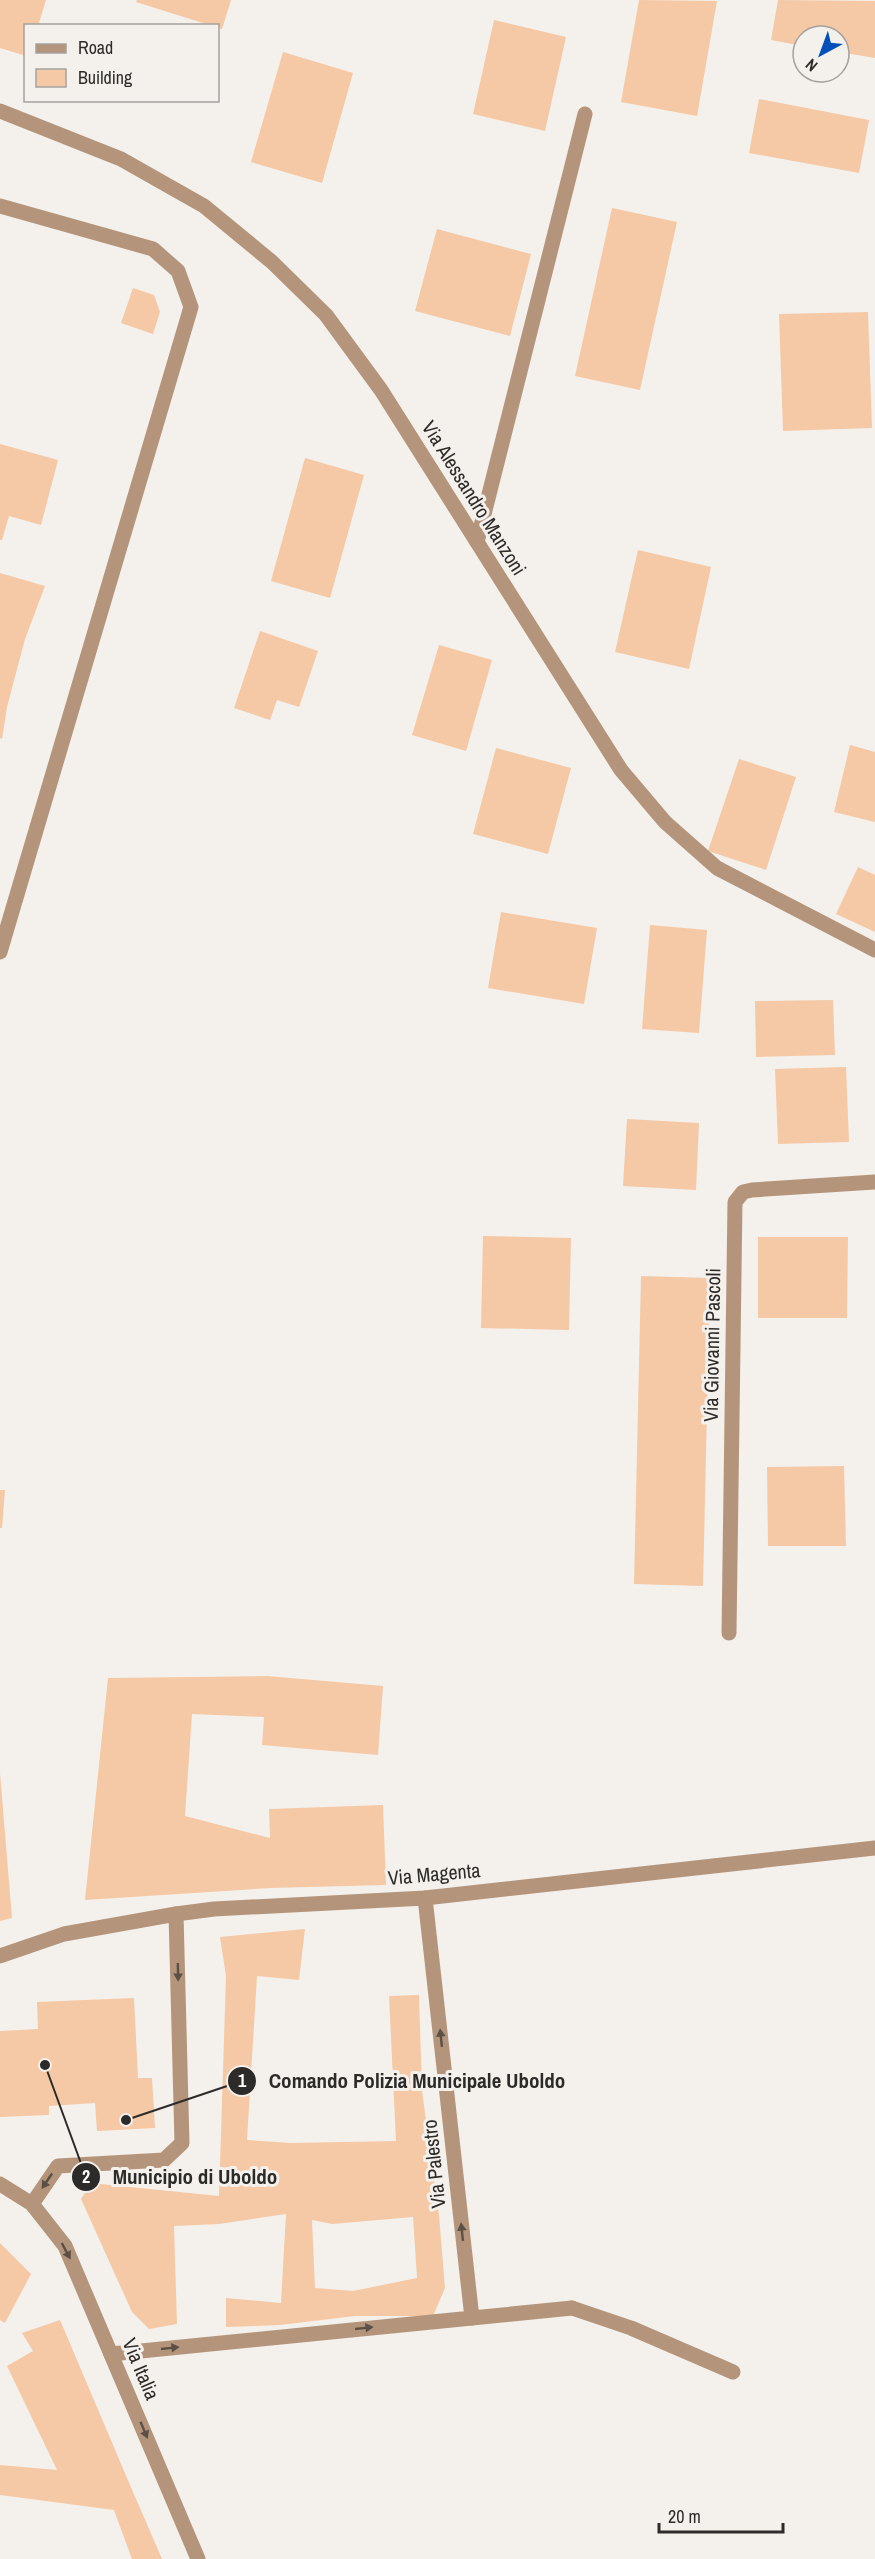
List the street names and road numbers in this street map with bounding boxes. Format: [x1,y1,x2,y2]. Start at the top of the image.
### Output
street label: Via Alessandro Manzoni [416,415,533,580]
street label: Via Giovanni Pascoli [697,1268,726,1422]
street label: Via Magenta [387,1856,481,1891]
street label: Via Palestro [415,2118,452,2210]
street label: Via Italia [116,2334,166,2404]

